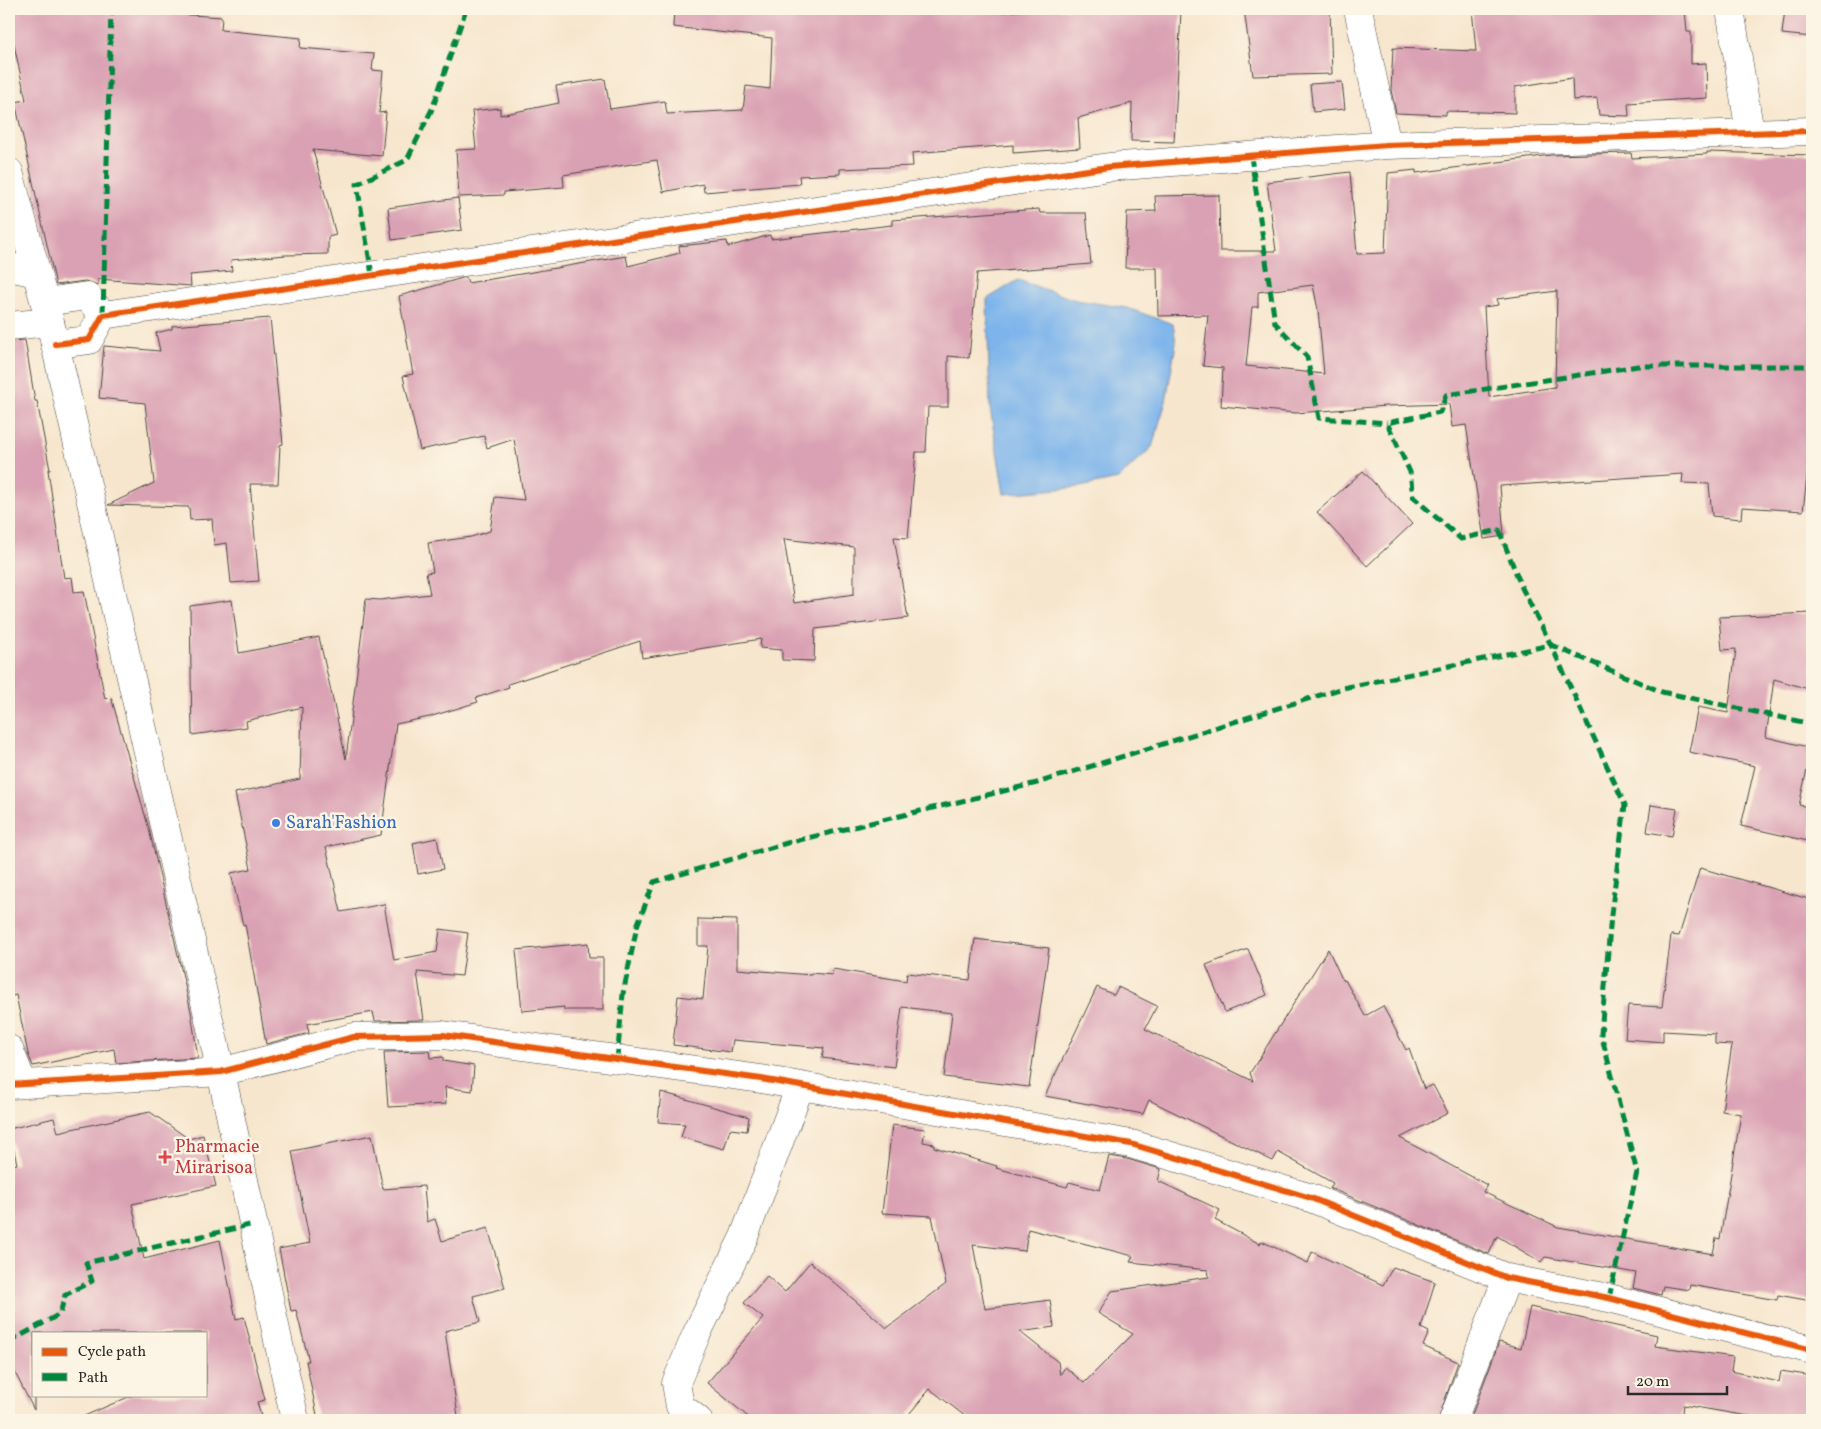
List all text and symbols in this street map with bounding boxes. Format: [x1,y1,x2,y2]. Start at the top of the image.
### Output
place label: Sarah'Fashion [286,811,397,836]
marker: Sarah'Fashion [270,817,282,829]
place label: Pharmacie Mirarisoa [175,1135,260,1181]
marker: Pharmacie Mirarisoa [159,1151,171,1163]
legend [32,1332,208,1396]
text: Cycle path [78,1342,146,1363]
scale bar [1628,1364,1727,1396]
text: Path [78,1368,108,1389]
text: 20 m [1636,1372,1669,1393]

